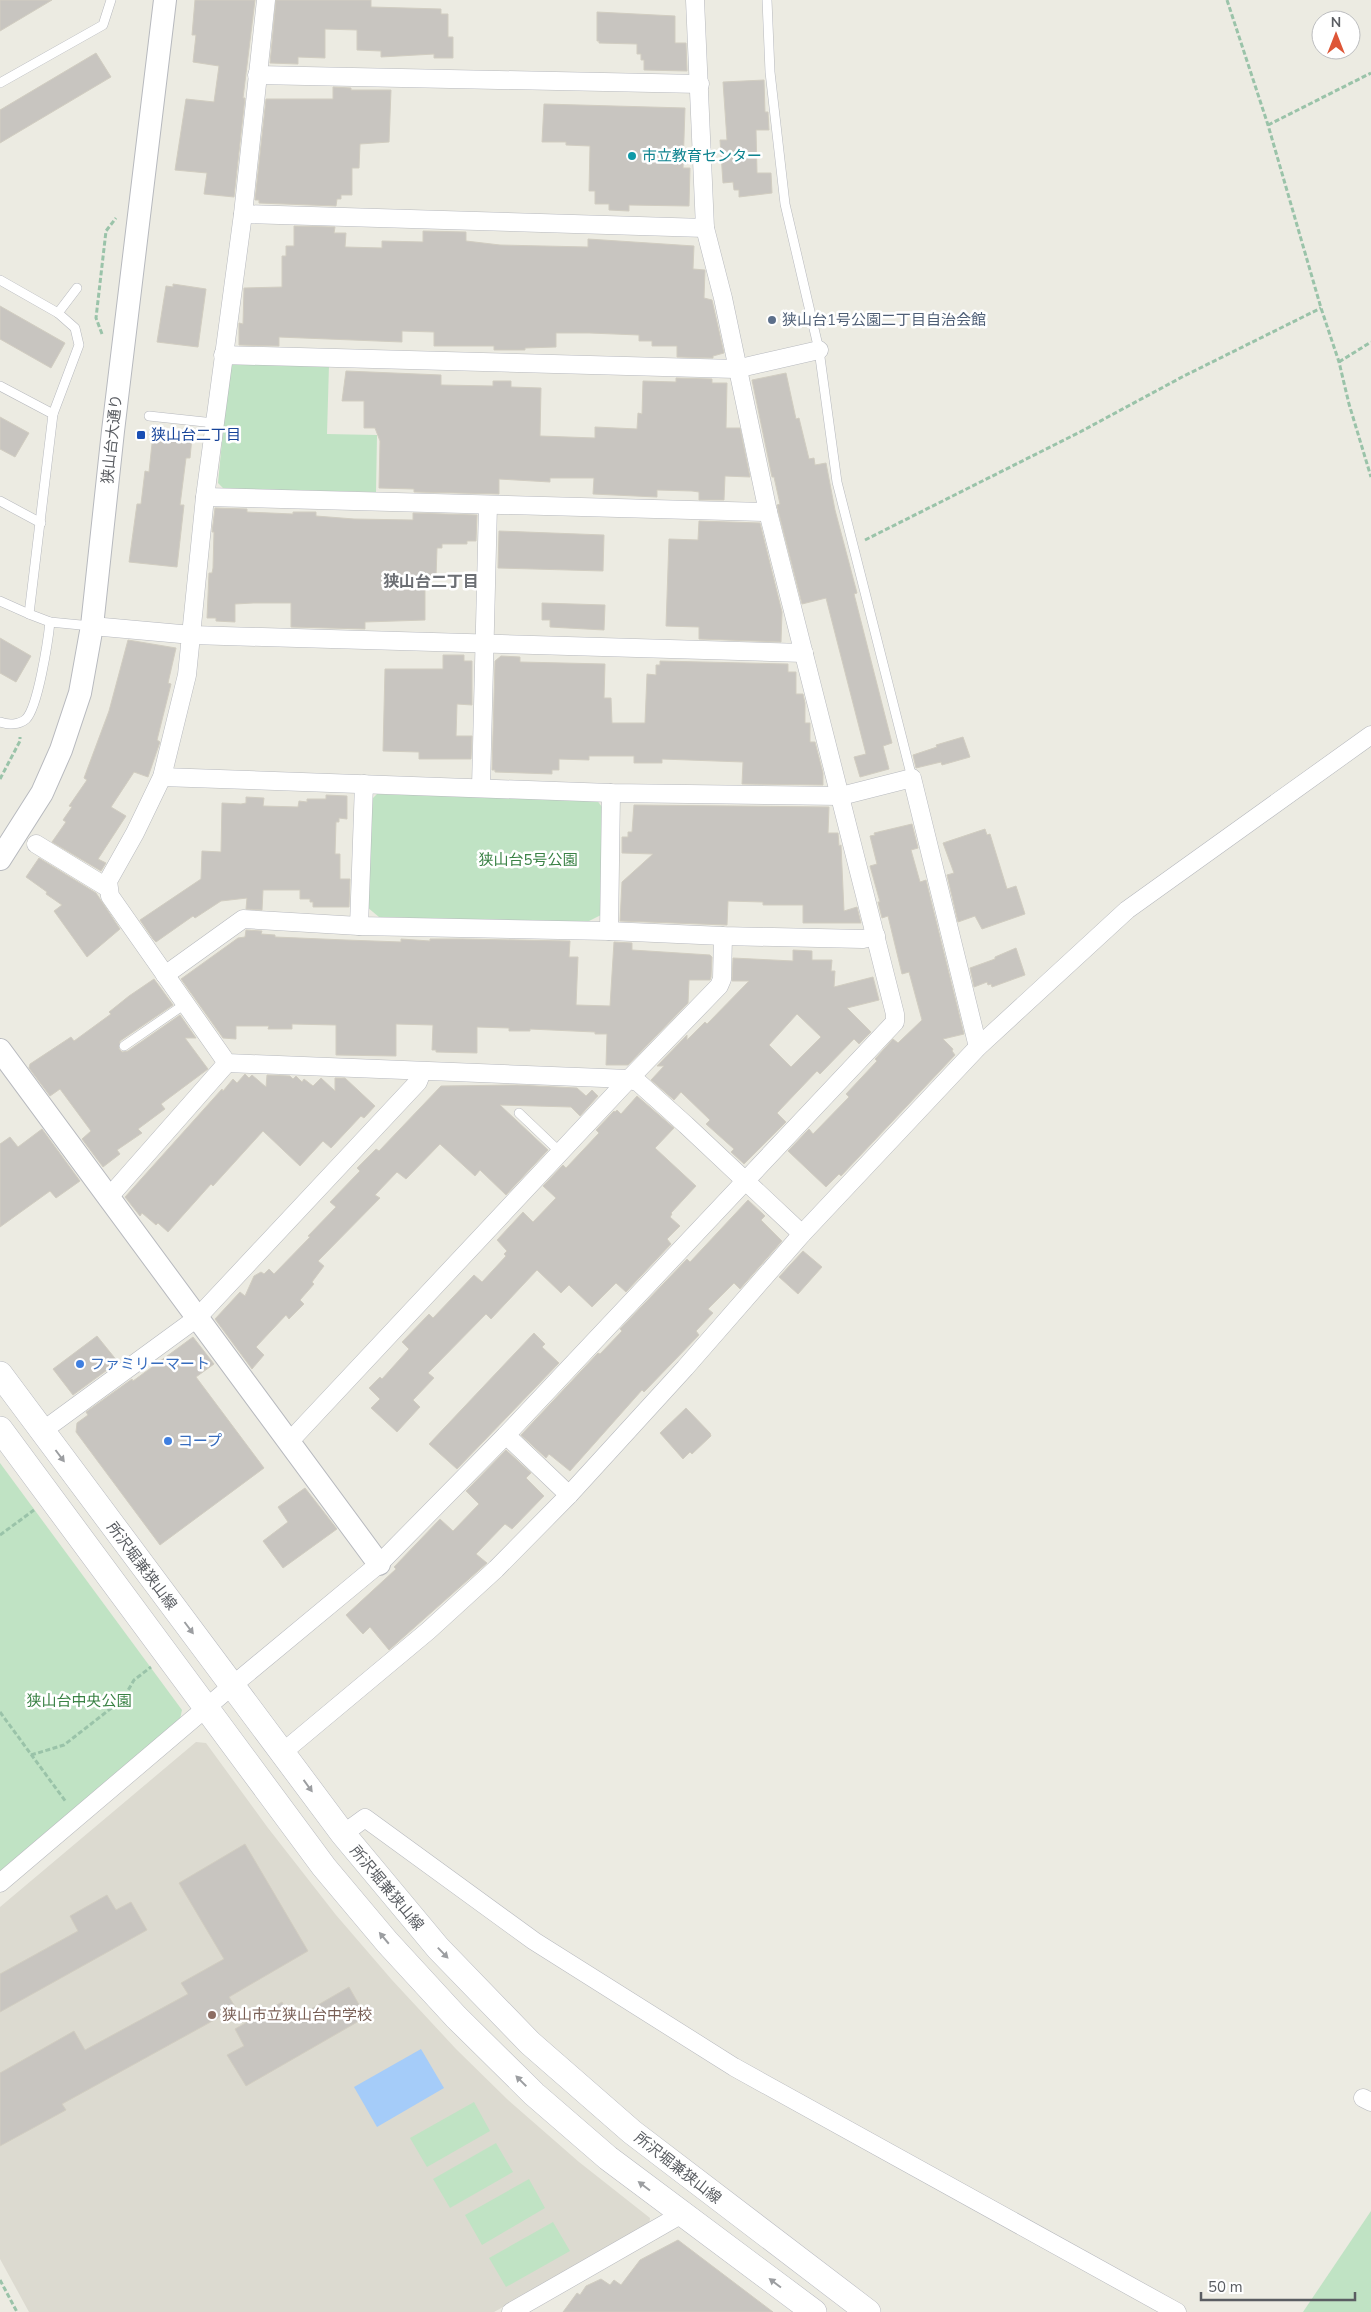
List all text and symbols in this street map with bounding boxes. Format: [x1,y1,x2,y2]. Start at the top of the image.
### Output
north arrow [1311,10,1361,60]
text: N [1331,13,1341,32]
place label: 市立教育センター [642,146,762,166]
marker: 市立教育センター [626,150,638,162]
place label: 狭山台1号公園二丁目自治会館 [782,310,986,330]
marker: 狭山台1号公園二丁目自治会館 [766,314,778,326]
street label: 狭山台大通り [97,393,127,485]
place label: 狭山台二丁目 [151,425,241,445]
marker: 狭山台二丁目 [135,429,147,441]
district label: 狭山台二丁目 [383,571,479,593]
park label: 狭山台5号公園 [478,850,578,870]
place label: ファミリーマート [90,1354,210,1374]
marker: ファミリーマート [74,1358,86,1370]
place label: コープ [178,1431,222,1451]
marker: コープ [162,1435,174,1447]
one-way arrow [54,1449,65,1462]
street label: 所沢堀兼狭山線 [102,1518,182,1614]
one-way arrow [184,1621,195,1634]
park label: 狭山台中央公園 [26,1691,132,1711]
one-way arrow [302,1779,313,1792]
street label: 所沢堀兼狭山線 [346,1841,428,1935]
one-way arrow [378,1932,389,1945]
one-way arrow [437,1947,449,1959]
place label: 狭山市立狭山台中学校 [222,2005,372,2025]
marker: 狭山市立狭山台中学校 [206,2009,218,2021]
one-way arrow [515,2075,527,2087]
street label: 所沢堀兼狭山線 [630,2128,726,2208]
one-way arrow [638,2180,651,2191]
scale bar [1201,2270,1355,2302]
text: 50 m [1208,2277,1243,2297]
one-way arrow [768,2278,782,2288]

